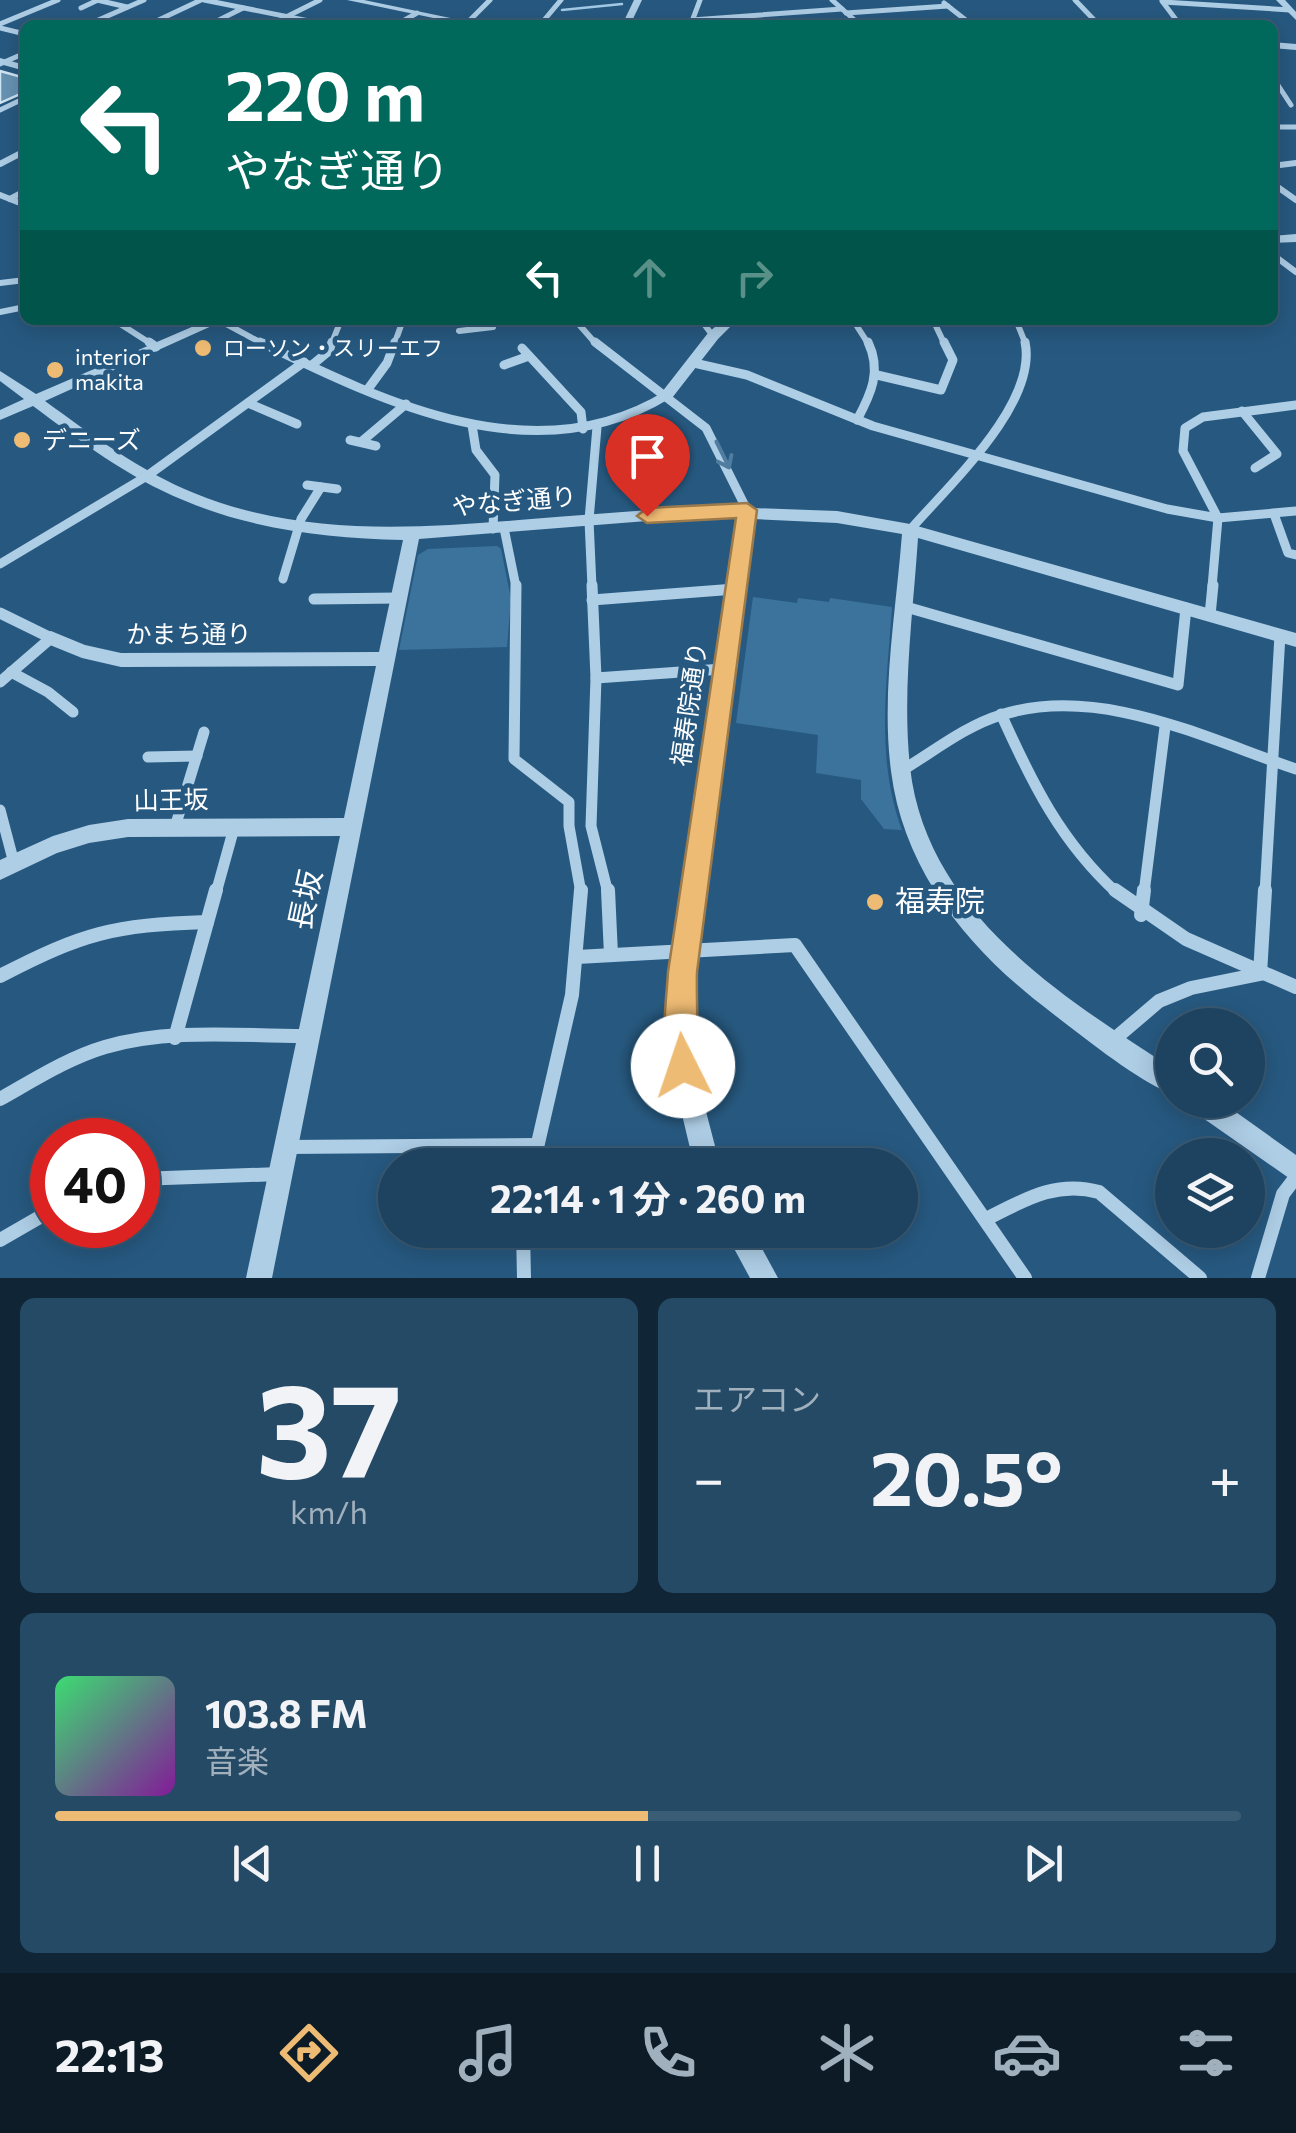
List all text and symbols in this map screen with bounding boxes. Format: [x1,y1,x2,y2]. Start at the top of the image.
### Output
text: 220 m [225,50,425,135]
icon: left [60,60,190,190]
text: やなぎ通り [225,141,450,196]
icon: left [517,250,572,305]
icon: ahead [622,250,677,305]
icon: right [727,250,782,305]
place label: ローソン・スリーエフ [223,334,443,361]
marker: ローソン・スリーエフ [192,337,214,359]
place label: interior makita [75,343,150,395]
marker: interior makita [44,359,66,381]
pin [605,414,690,517]
place label: デニーズ [42,424,141,454]
marker: デニーズ [11,429,33,451]
icon: arrive [620,429,675,484]
one-way arrow [714,439,733,469]
street label: やなぎ通り [450,480,577,520]
street label: かまち通り [126,618,252,648]
street label: 福寿院通り [664,640,712,768]
street label: 山王坂 [133,783,209,815]
street label: 長坂 [279,866,328,933]
place label: 福寿院 [895,881,985,918]
marker: 福寿院 [864,891,886,913]
map controls [1155,1008,1265,1248]
button: search [1155,1008,1265,1118]
position arrow [631,1014,735,1118]
speed limit sign: 40 [30,1118,160,1248]
button: layers [1155,1138,1265,1248]
text: 22:14 · 1 分 · 260 m [490,1174,806,1221]
text: 37 [256,1346,402,1505]
text: エアコン [693,1378,821,1418]
text: 20.5° [870,1430,1063,1521]
text: − [693,1443,724,1510]
text: + [1209,1443,1241,1510]
text: km/h [290,1491,368,1531]
text: 103.8 FM [205,1689,368,1736]
text: 音楽 [205,1740,269,1780]
icon: previous [225,1836,280,1891]
icon: pause [620,1836,675,1891]
icon: next [1016,1836,1071,1891]
icon: directions [274,2018,344,2088]
icon: music [453,2018,523,2088]
icon: phone [633,2018,703,2088]
icon: climate [812,2018,882,2088]
icon: car [992,2018,1062,2088]
icon: filters [1171,2018,1241,2088]
text: 22:13 [55,2026,164,2081]

